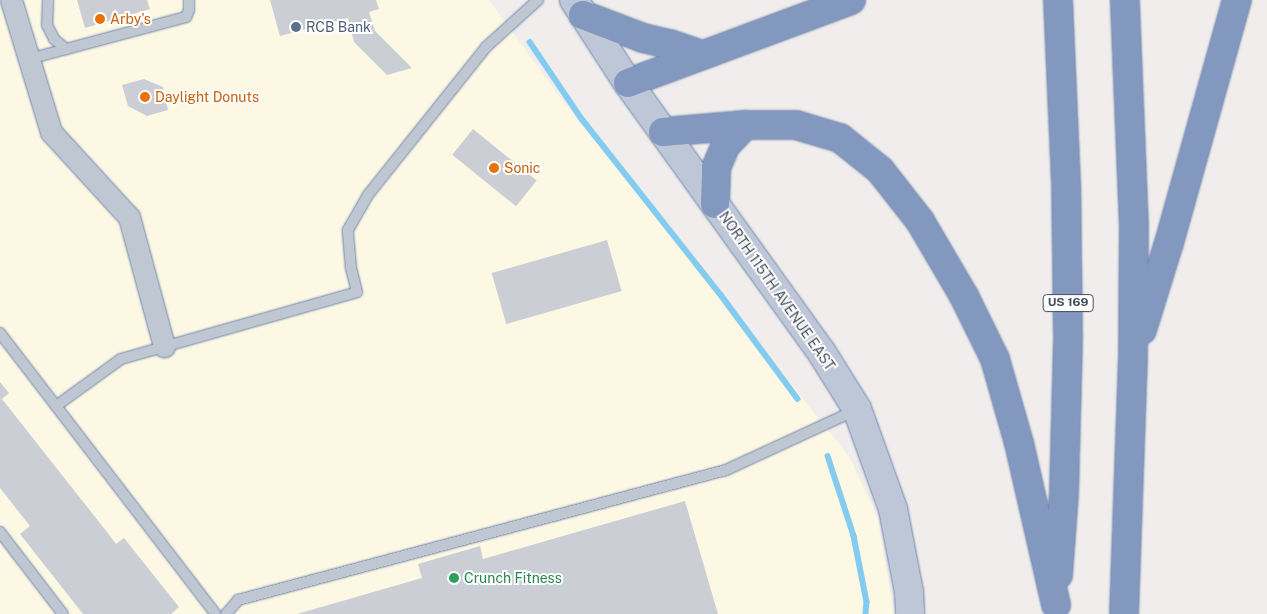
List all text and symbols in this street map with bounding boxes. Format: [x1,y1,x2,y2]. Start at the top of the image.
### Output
place label: Arby's [110,11,151,27]
marker: Arby's [94,13,106,25]
place label: RCB Bank [306,19,371,35]
marker: RCB Bank [290,21,302,33]
place label: Daylight Donuts [155,89,259,105]
marker: Daylight Donuts [139,91,151,103]
place label: Sonic [504,160,540,176]
marker: Sonic [488,162,500,174]
street label: NORTH 115TH AVENUE EAST [716,208,838,374]
road number: US 169 [1042,294,1094,312]
place label: Crunch Fitness [464,570,562,586]
marker: Crunch Fitness [448,572,460,584]

